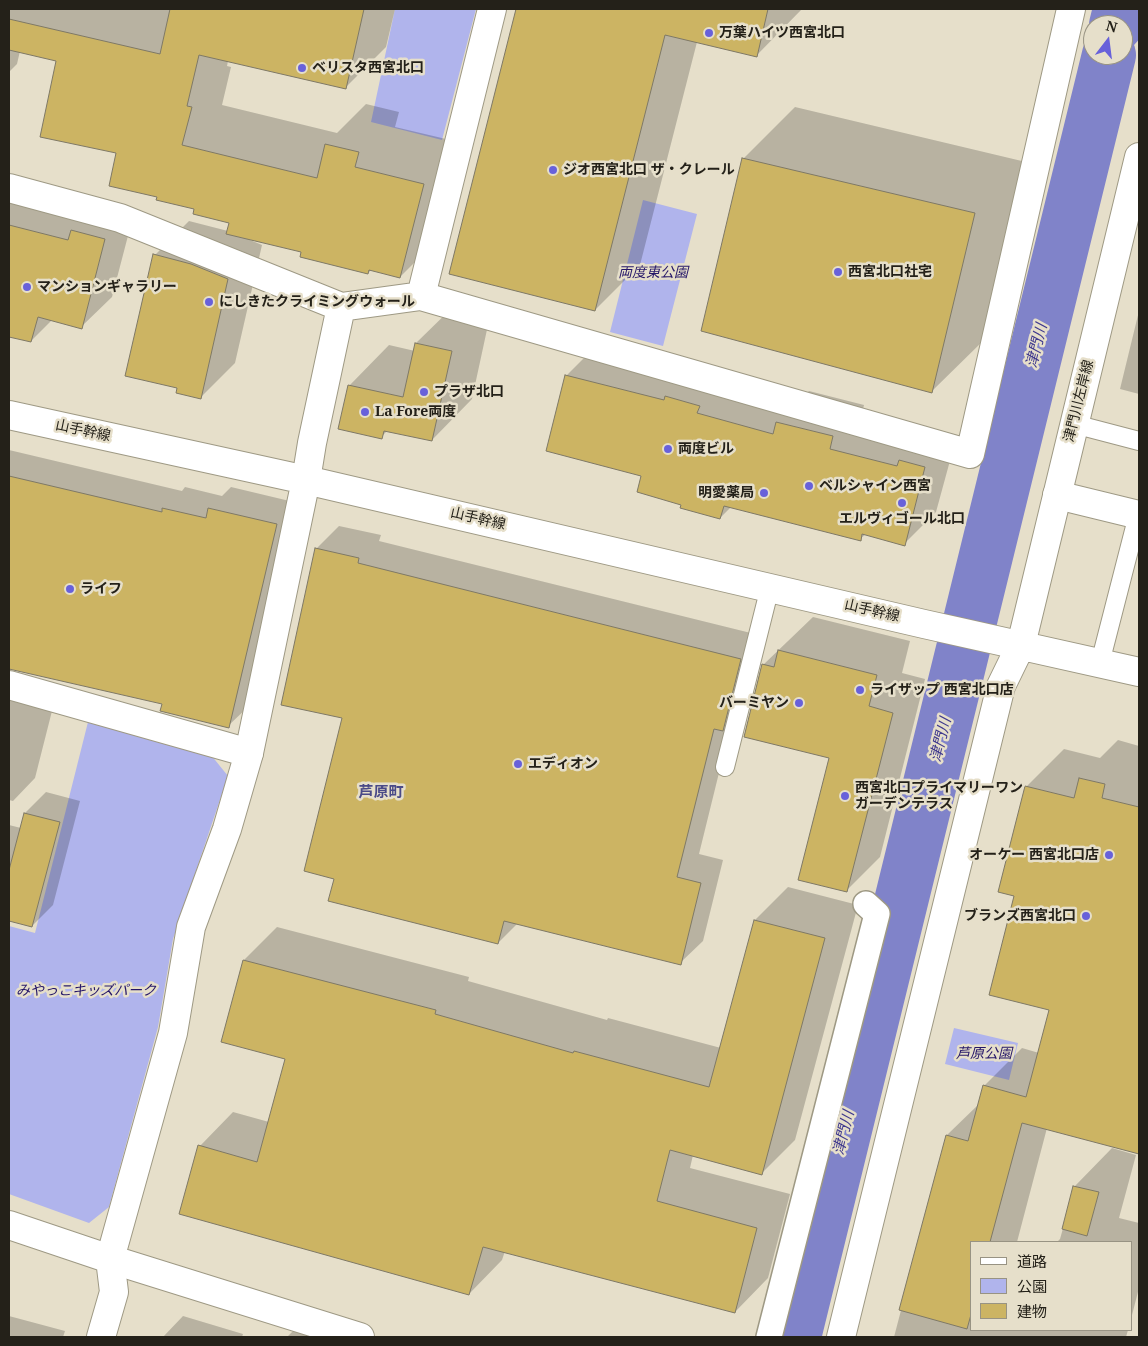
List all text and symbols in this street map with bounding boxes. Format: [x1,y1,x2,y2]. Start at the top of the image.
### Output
north arrow [1083,15,1133,65]
text: N [1104,15,1120,37]
place label: 万葉ハイツ西宮北口 [719,25,845,41]
marker: 万葉ハイツ西宮北口 [703,27,715,39]
place label: ベリスタ西宮北口 [312,60,424,76]
marker: ベリスタ西宮北口 [296,62,308,74]
place label: ジオ西宮北口 ザ・クレール [563,162,735,178]
marker: ジオ西宮北口 ザ・クレール [547,164,559,176]
place label: 西宮北口社宅 [848,264,932,280]
park label: 両度東公園 [618,265,688,281]
marker: 西宮北口社宅 [832,266,844,278]
place label: マンションギャラリー [37,279,177,295]
marker: マンションギャラリー [21,281,33,293]
place label: にしきたクライミングウォール [219,294,415,310]
marker: にしきたクライミングウォール [203,296,215,308]
water label: 津門川 [1023,322,1051,370]
street label: 津門川左岸線 [1061,358,1097,444]
place label: プラザ北口 [434,384,504,400]
marker: プラザ北口 [418,386,430,398]
place label: La Fore両度 [375,404,456,420]
marker: La Fore両度 [359,406,371,418]
street label: 山手幹線 [54,417,112,445]
place label: 両度ビル [678,441,734,457]
marker: 両度ビル [662,443,674,455]
place label: ベルシャイン西宮 [819,478,931,494]
marker: ベルシャイン西宮 [803,480,815,492]
place label: 明愛薬局 [698,485,754,501]
marker: 明愛薬局 [758,487,770,499]
marker: エルヴィゴール北口 [896,497,908,509]
street label: 山手幹線 [449,505,507,533]
place label: エルヴィゴール北口 [839,511,965,527]
place label: ライフ [80,581,122,597]
marker: ライフ [64,583,76,595]
street label: 山手幹線 [843,597,901,625]
place label: ライザップ 西宮北口店 [870,682,1014,698]
marker: ライザップ 西宮北口店 [854,684,866,696]
place label: バーミヤン [719,695,789,711]
marker: バーミヤン [793,697,805,709]
water label: 津門川 [927,716,955,764]
place label: エディオン [528,756,598,772]
marker: エディオン [512,758,524,770]
place label: 西宮北口プライマリーワン ガーデンテラス [855,780,1023,812]
district label: 芦原町 [359,784,403,802]
marker: 西宮北口プライマリーワン ガーデンテラス [839,790,851,802]
place label: オーケー 西宮北口店 [969,847,1099,863]
marker: オーケー 西宮北口店 [1103,849,1115,861]
place label: ブランズ西宮北口 [964,908,1076,924]
marker: ブランズ西宮北口 [1080,910,1092,922]
park label: みやっこキッズパーク [16,983,156,999]
park label: 芦原公園 [956,1046,1012,1062]
water label: 津門川 [830,1109,858,1157]
legend [970,1241,1133,1331]
text: 道路 [1017,1251,1047,1271]
text: 公園 [1017,1276,1047,1296]
text: 建物 [1017,1301,1047,1321]

